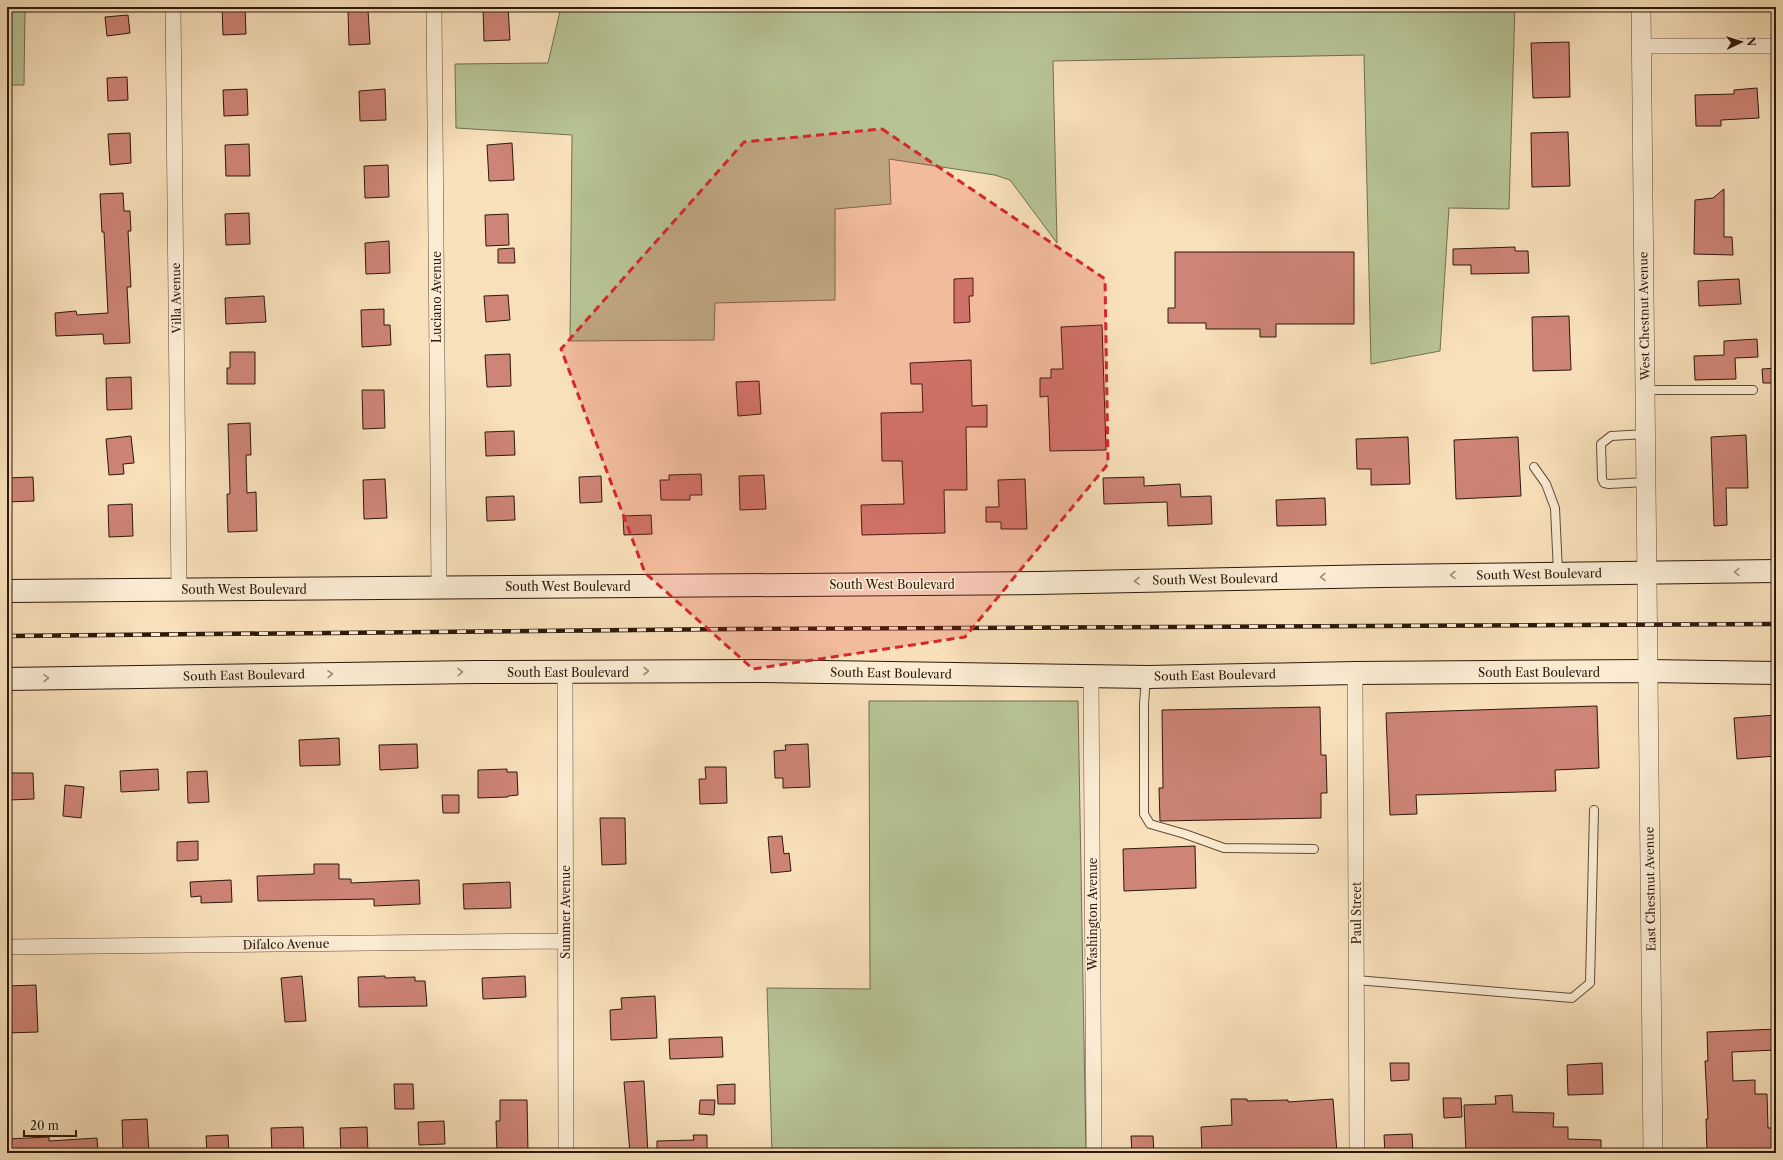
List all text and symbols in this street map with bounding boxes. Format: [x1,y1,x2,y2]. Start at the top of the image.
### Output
north arrow [1721,22,1761,62]
text: N [1744,36,1758,47]
street label: Luciano Avenue [429,251,444,343]
street label: West Chestnut Avenue [1635,251,1653,382]
street label: Villa Avenue [168,262,184,335]
street label: South West Boulevard [1476,565,1603,583]
one-way arrow [1734,568,1740,576]
street label: South West Boulevard [1152,570,1279,588]
one-way arrow [1450,571,1456,579]
one-way arrow [1320,573,1326,581]
street label: South West Boulevard [829,577,956,592]
one-way arrow [1134,577,1140,585]
street label: South West Boulevard [505,579,632,594]
street label: South West Boulevard [181,582,308,597]
street label: South East Boulevard [830,664,953,682]
street label: South East Boulevard [507,665,630,680]
street label: South East Boulevard [1478,665,1601,680]
street label: South East Boulevard [183,666,306,684]
street label: South East Boulevard [1154,666,1277,684]
one-way arrow [643,667,649,676]
one-way arrow [457,668,463,676]
one-way arrow [327,670,333,678]
one-way arrow [43,674,49,683]
street label: East Chestnut Avenue [1641,826,1659,951]
street label: Washington Avenue [1085,857,1100,972]
street label: Summer Avenue [558,865,573,959]
street label: Paul Street [1349,881,1364,944]
street label: Difalco Avenue [243,936,330,952]
scale bar [24,1112,76,1138]
text: 20 m [30,1118,59,1133]

